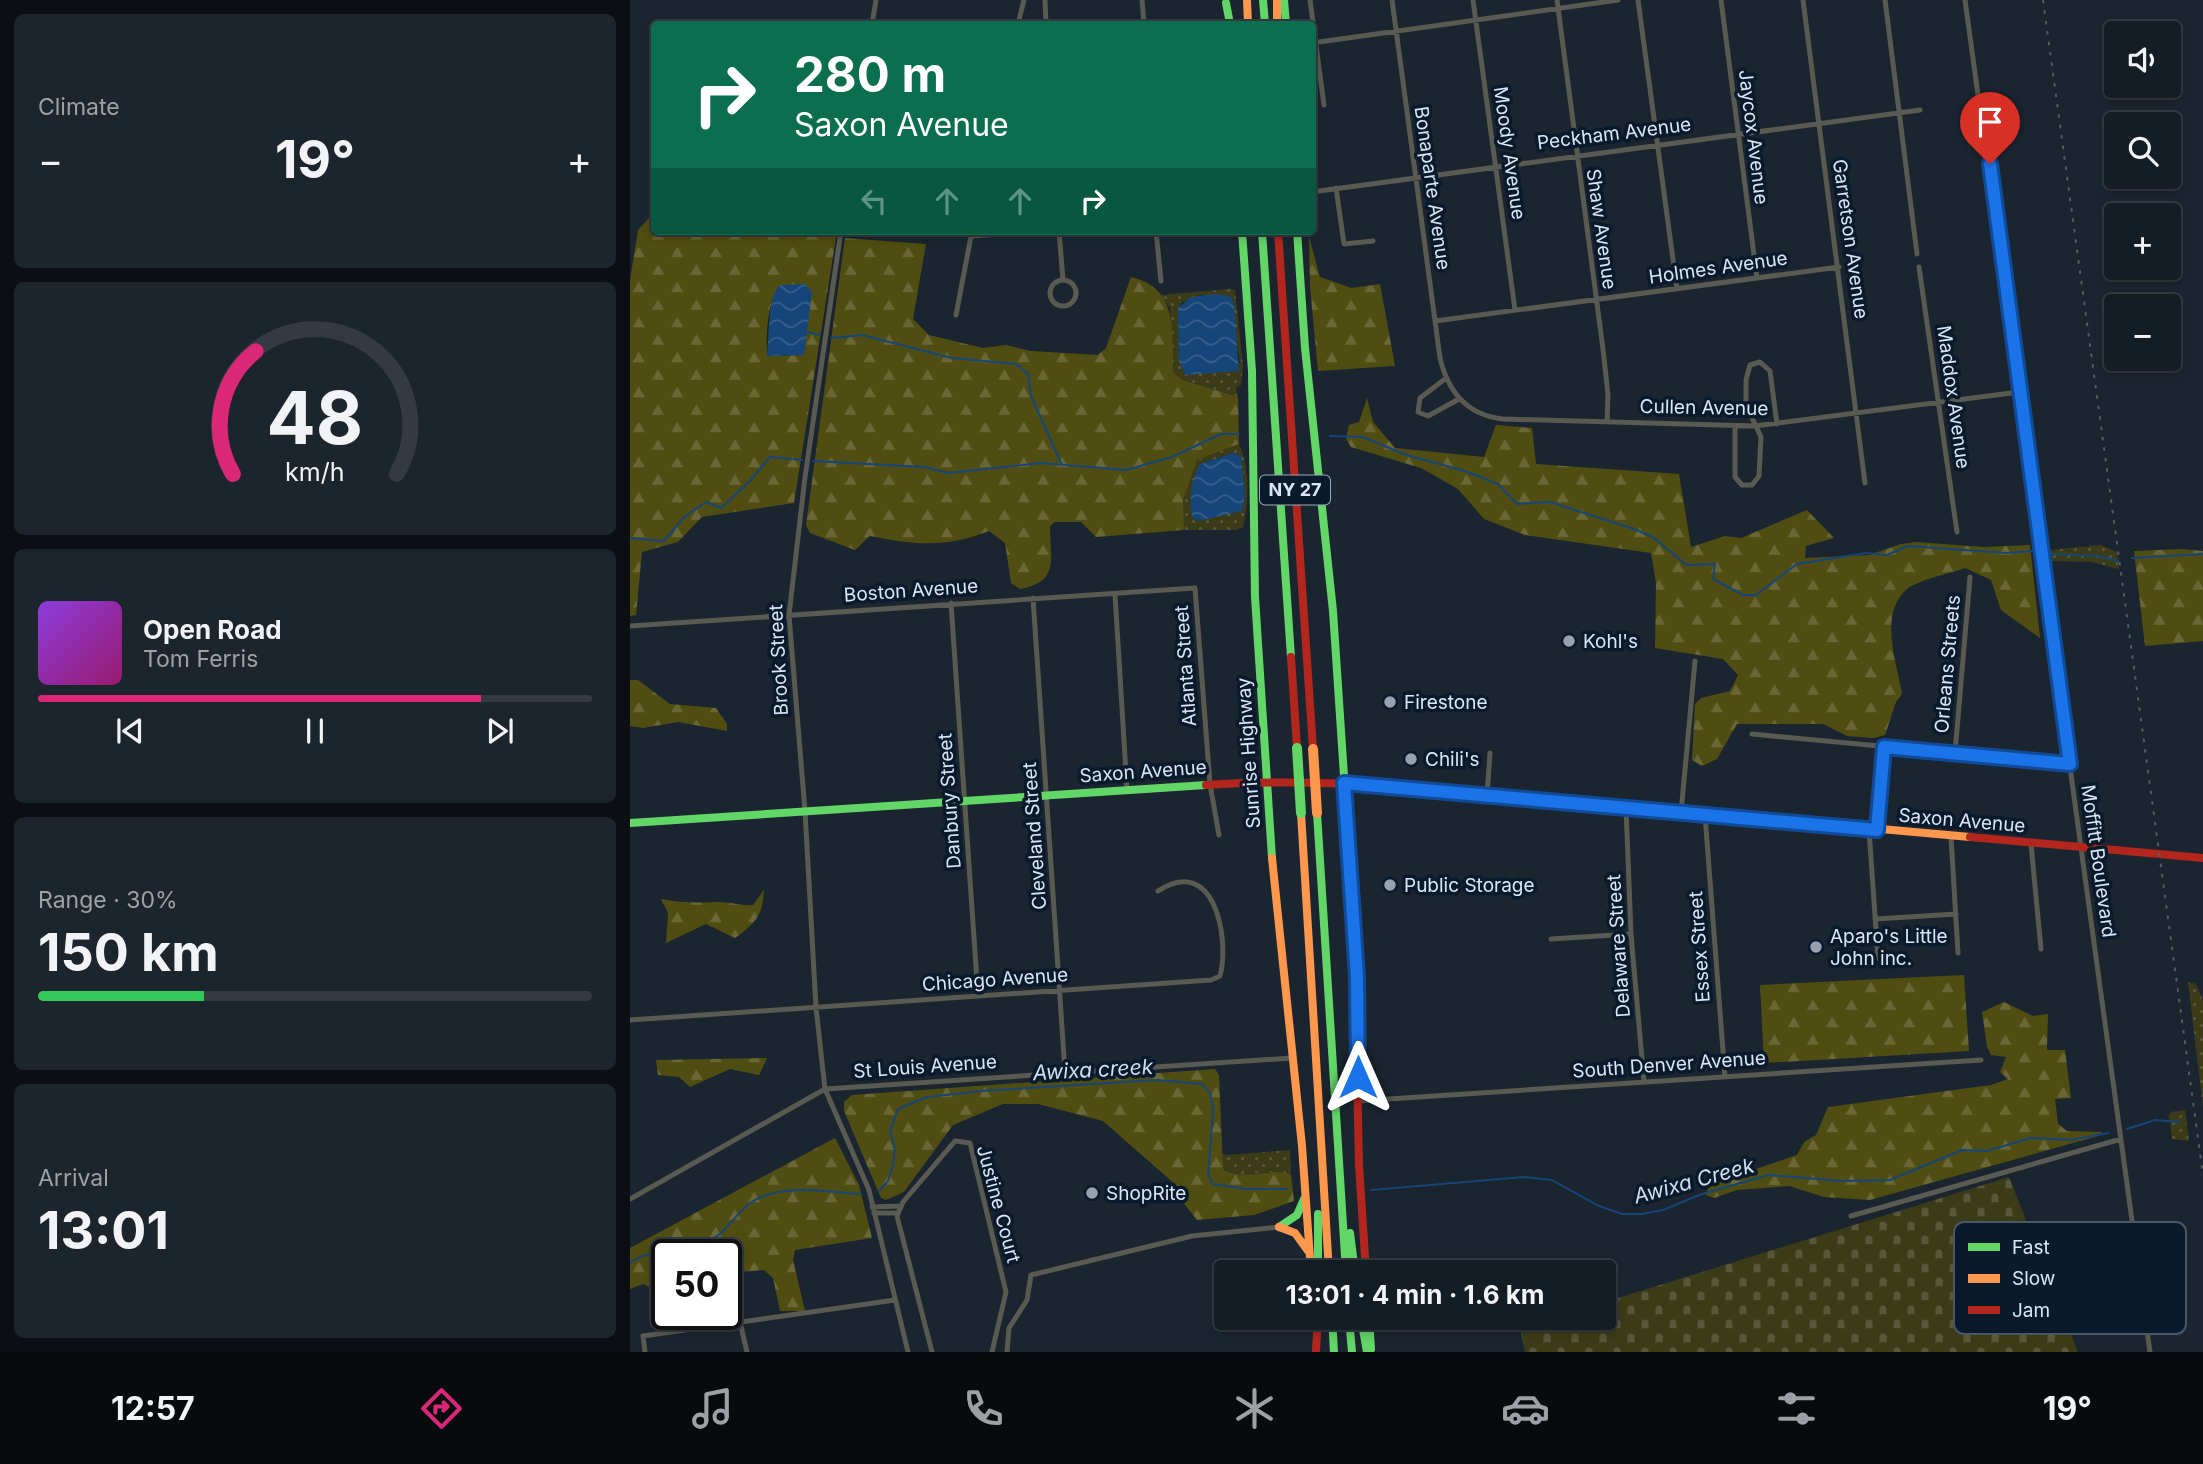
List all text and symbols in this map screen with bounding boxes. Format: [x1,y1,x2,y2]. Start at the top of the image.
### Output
map controls [2104,21,2181,371]
button: sound [2104,21,2181,98]
text: 280 m [794,45,946,104]
icon: right [679,49,770,140]
street label: Jaycox Avenue [1734,68,1773,206]
street label: Moody Avenue [1489,85,1530,221]
pin [1960,92,2020,164]
text: Climate [38,93,120,121]
icon: arrive [1971,103,2009,141]
text: Saxon Avenue [794,105,1009,144]
street label: Bonaparte Avenue [1410,105,1455,271]
button: search [2104,112,2181,189]
street label: Peckham Avenue [1536,113,1692,154]
text: 19° [275,128,355,191]
text: − [38,137,63,183]
text: + [567,137,592,183]
street label: Garretson Avenue [1828,158,1873,320]
street label: Shaw Avenue [1582,167,1621,291]
icon: left [855,182,893,220]
icon: ahead [928,182,966,220]
icon: ahead [1001,182,1039,220]
icon: right [1074,182,1112,220]
button: + [2104,203,2181,280]
street label: Holmes Avenue [1647,246,1789,289]
button: − [2104,294,2181,371]
street label: Maddox Avenue [1932,324,1975,470]
text: 48 [267,374,363,463]
street label: Cullen Avenue [1639,395,1769,420]
text: km/h [285,457,345,487]
road number: NY 27 [1260,476,1330,504]
street label: Boston Avenue [843,574,979,607]
street label: Orleans Streets [1930,594,1965,734]
street label: Brook Street [764,604,793,716]
street label: Atlanta Street [1170,605,1201,727]
text: Open Road [143,614,282,645]
place label: Kohl's [1583,630,1638,653]
marker: Kohl's [1561,633,1577,649]
text: Tom Ferris [143,645,258,673]
street label: Sunrise Highway [1232,676,1265,829]
place label: Firestone [1404,691,1488,714]
marker: Firestone [1382,694,1398,710]
icon: previous [111,712,149,750]
icon: pause [296,712,334,750]
icon: next [481,712,519,750]
street label: Danbury Street [933,733,966,869]
place label: Chili's [1425,748,1480,771]
marker: Chili's [1403,751,1419,767]
street label: Saxon Avenue [1079,756,1207,787]
street label: Cleveland Street [1018,762,1051,910]
street label: Moffitt Boulevard [2076,783,2121,939]
street label: Saxon Avenue [1897,803,2026,838]
place label: Public Storage [1404,874,1535,897]
street label: Delaware Street [1602,874,1635,1018]
marker: Public Storage [1382,877,1398,893]
text: Range · 30% [38,886,178,914]
street label: Essex Street [1684,891,1715,1003]
text: 150 km [38,921,219,984]
place label: Aparo's Little John inc. [1830,925,1948,970]
marker: Aparo's Little John inc. [1808,939,1824,955]
street label: Chicago Avenue [921,963,1069,996]
position arrow [1321,1040,1395,1114]
street label: South Denver Avenue [1571,1046,1767,1083]
street label: St Louis Avenue [852,1050,998,1083]
water label: Awixa creek [1031,1054,1154,1085]
street label: Justine Court [972,1143,1025,1265]
water label: Awixa Creek [1630,1152,1757,1209]
text: Arrival [38,1164,109,1192]
place label: ShopRite [1106,1182,1186,1205]
marker: ShopRite [1084,1185,1100,1201]
text: 13:01 [38,1199,169,1262]
legend [1954,1222,2186,1334]
text: Fast [2012,1236,2050,1259]
speed limit sign: 50 [651,1239,742,1330]
text: Slow [2012,1267,2055,1290]
text: 13:01 · 4 min · 1.6 km [1285,1279,1545,1310]
text: Jam [2012,1299,2050,1322]
icon: directions [417,1384,466,1433]
icon: music [688,1384,737,1433]
icon: phone [959,1384,1008,1433]
icon: climate [1230,1384,1279,1433]
icon: car [1501,1384,1550,1433]
icon: filters [1772,1384,1821,1433]
text: 12:57 [111,1389,195,1428]
text: 19° [2043,1389,2092,1428]

